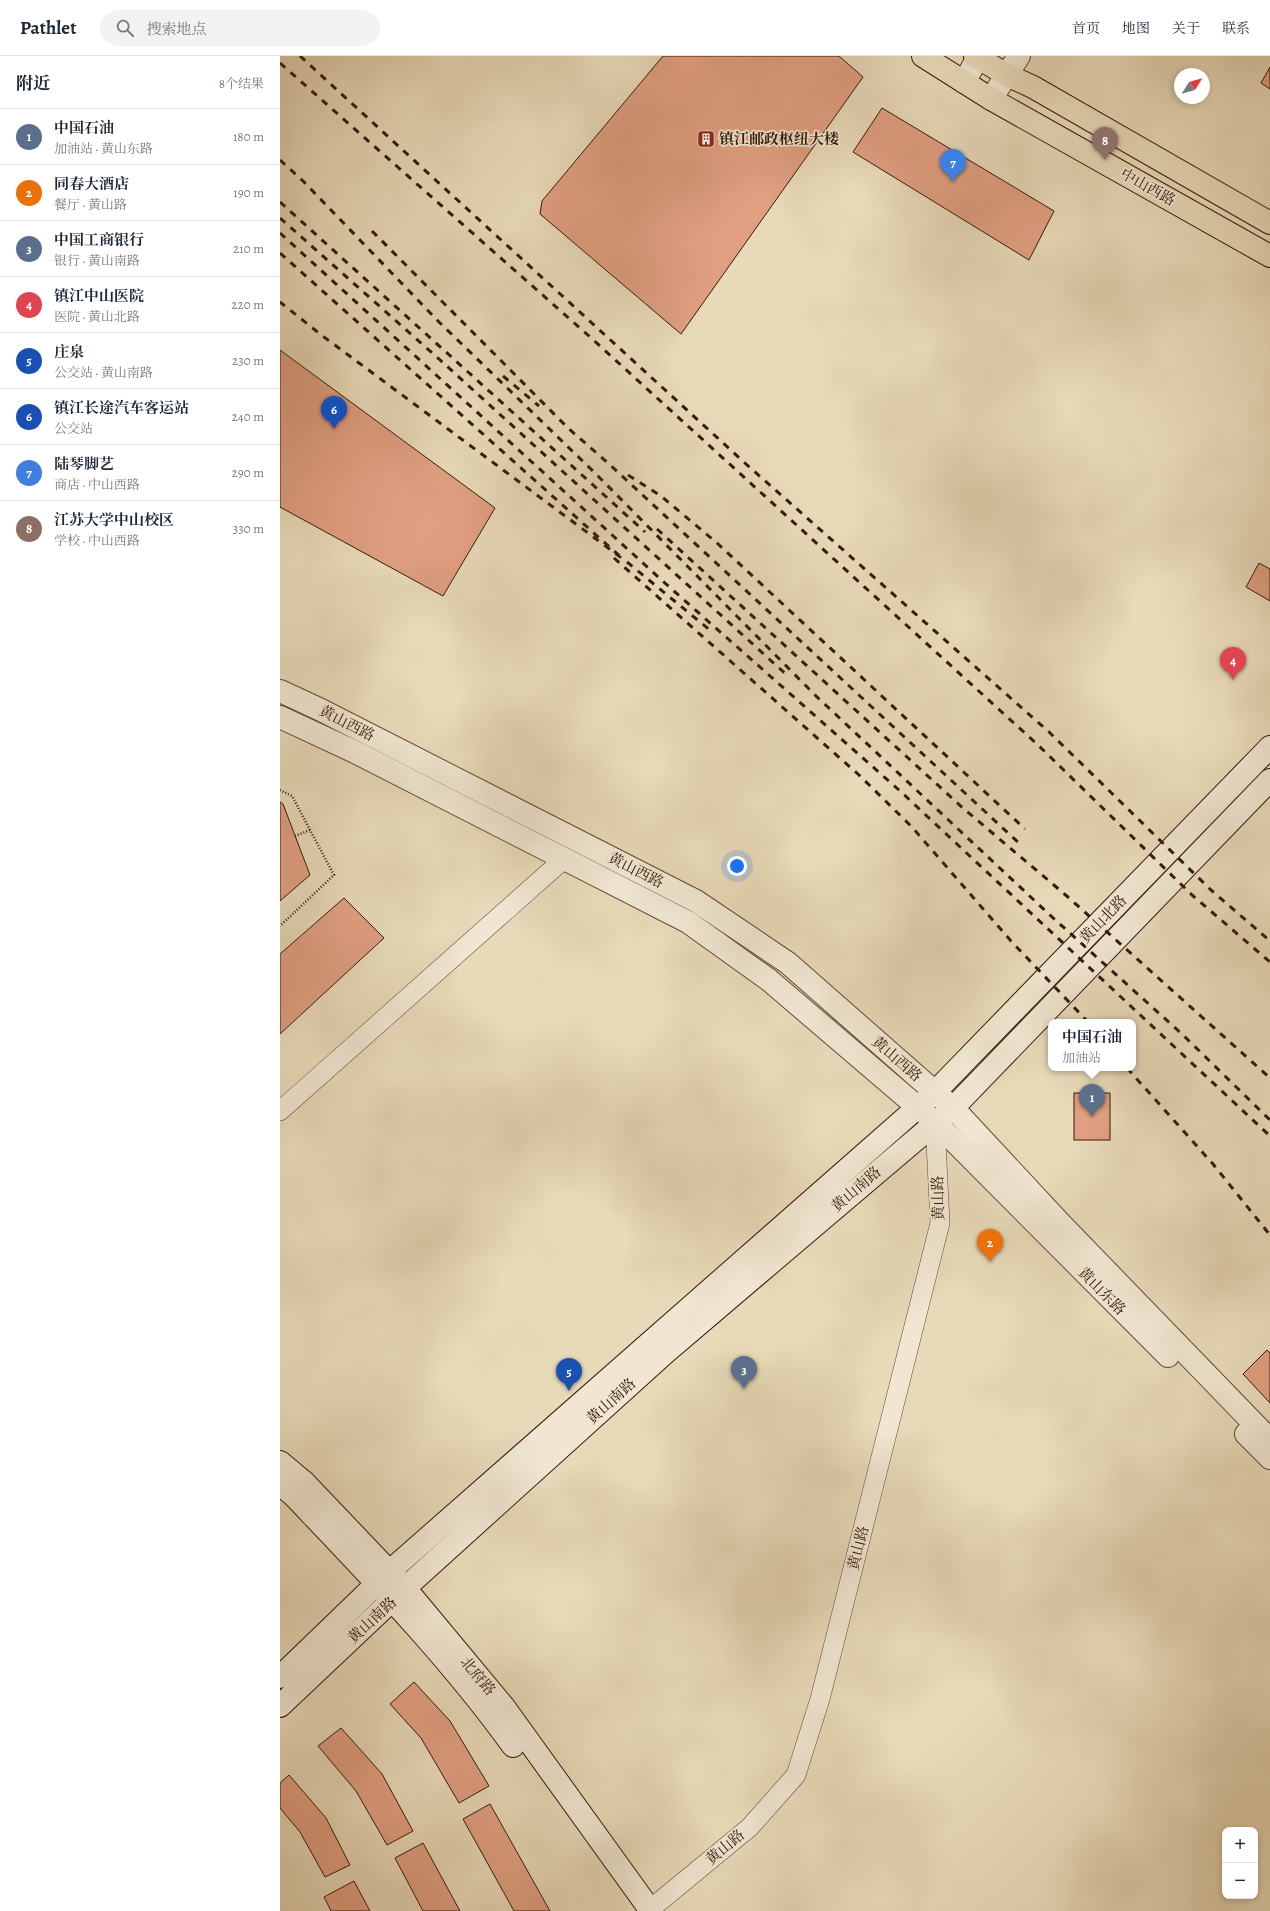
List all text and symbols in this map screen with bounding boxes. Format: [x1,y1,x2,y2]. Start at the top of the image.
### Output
search box [100,10,380,46]
text: Pathlet [20,15,76,41]
icon: search [114,17,136,39]
text: 搜索地点 [146,19,206,39]
text: 首页 [1072,19,1100,38]
text: 地图 [1122,19,1150,38]
text: 关于 [1172,19,1200,38]
text: 联系 [1222,19,1250,38]
north arrow [1174,68,1210,104]
text: 附近 [16,72,50,95]
text: 8个结果 [219,75,264,92]
text: 中国石油 [54,118,114,138]
pin: 8 [1092,127,1118,160]
text: 1 [27,128,31,145]
text: 180 m [233,128,264,145]
building icon: 镇江邮政枢纽大楼 [696,129,716,149]
place label: 镇江邮政枢纽大楼 [719,129,839,149]
text: 加油站 · 黄山东路 [54,140,153,157]
pin: 7 [940,149,966,182]
street label: 中山西路 [1117,164,1179,210]
text: 同春大酒店 [54,174,129,194]
text: 2 [26,184,32,201]
text: 190 m [233,184,264,201]
text: 餐厅 · 黄山路 [54,196,127,213]
text: 中国工商银行 [54,230,144,250]
text: 3 [26,240,32,257]
text: 210 m [233,240,264,257]
text: 银行 · 黄山南路 [54,252,140,269]
text: 镇江中山医院 [54,286,144,306]
text: 4 [26,296,32,313]
text: 220 m [231,296,264,313]
text: 医院 · 黄山北路 [54,308,140,325]
text: 庄泉 [54,342,84,362]
text: 5 [26,352,32,369]
text: 230 m [232,352,264,369]
text: 公交站 · 黄山南路 [54,364,153,381]
pin: 6 [321,396,347,429]
text: 镇江长途汽车客运站 [54,398,189,418]
text: 6 [26,408,32,425]
text: 240 m [232,408,264,425]
text: 公交站 [54,420,93,437]
text: 陆琴脚艺 [54,454,114,474]
text: 7 [26,464,32,481]
text: 290 m [232,464,264,481]
text: 商店 · 中山西路 [54,476,140,493]
text: 江苏大学中山校区 [54,510,174,530]
text: 8 [26,520,32,537]
text: 330 m [233,520,264,537]
text: 学校 · 中山西路 [54,532,140,549]
pin: 4 [1220,647,1246,680]
street label: 黄山西路 [316,700,378,746]
street label: 黄山西路 [605,847,667,893]
your location [727,856,747,876]
street label: 黄山北路 [1075,890,1131,948]
popup [1048,1019,1136,1071]
text: 中国石油 [1062,1027,1122,1047]
street label: 黄山西路 [868,1032,926,1086]
text: 加油站 [1062,1049,1101,1066]
pin: 1 [1079,1084,1105,1117]
street label: 黄山南路 [827,1162,885,1216]
street label: 黄山路 [928,1175,948,1221]
pin: 2 [977,1229,1003,1262]
street label: 黄山东路 [1074,1263,1130,1319]
pin: 3 [731,1356,757,1389]
pin: 5 [556,1358,582,1391]
street label: 黄山南路 [582,1373,640,1429]
street label: 黄山路 [843,1524,873,1572]
street label: 黄山南路 [343,1592,401,1648]
street label: 北府路 [456,1652,500,1700]
street label: 黄山路 [701,1825,749,1869]
map controls [1222,1827,1258,1899]
button: + [1222,1827,1258,1863]
button: − [1222,1863,1258,1899]

